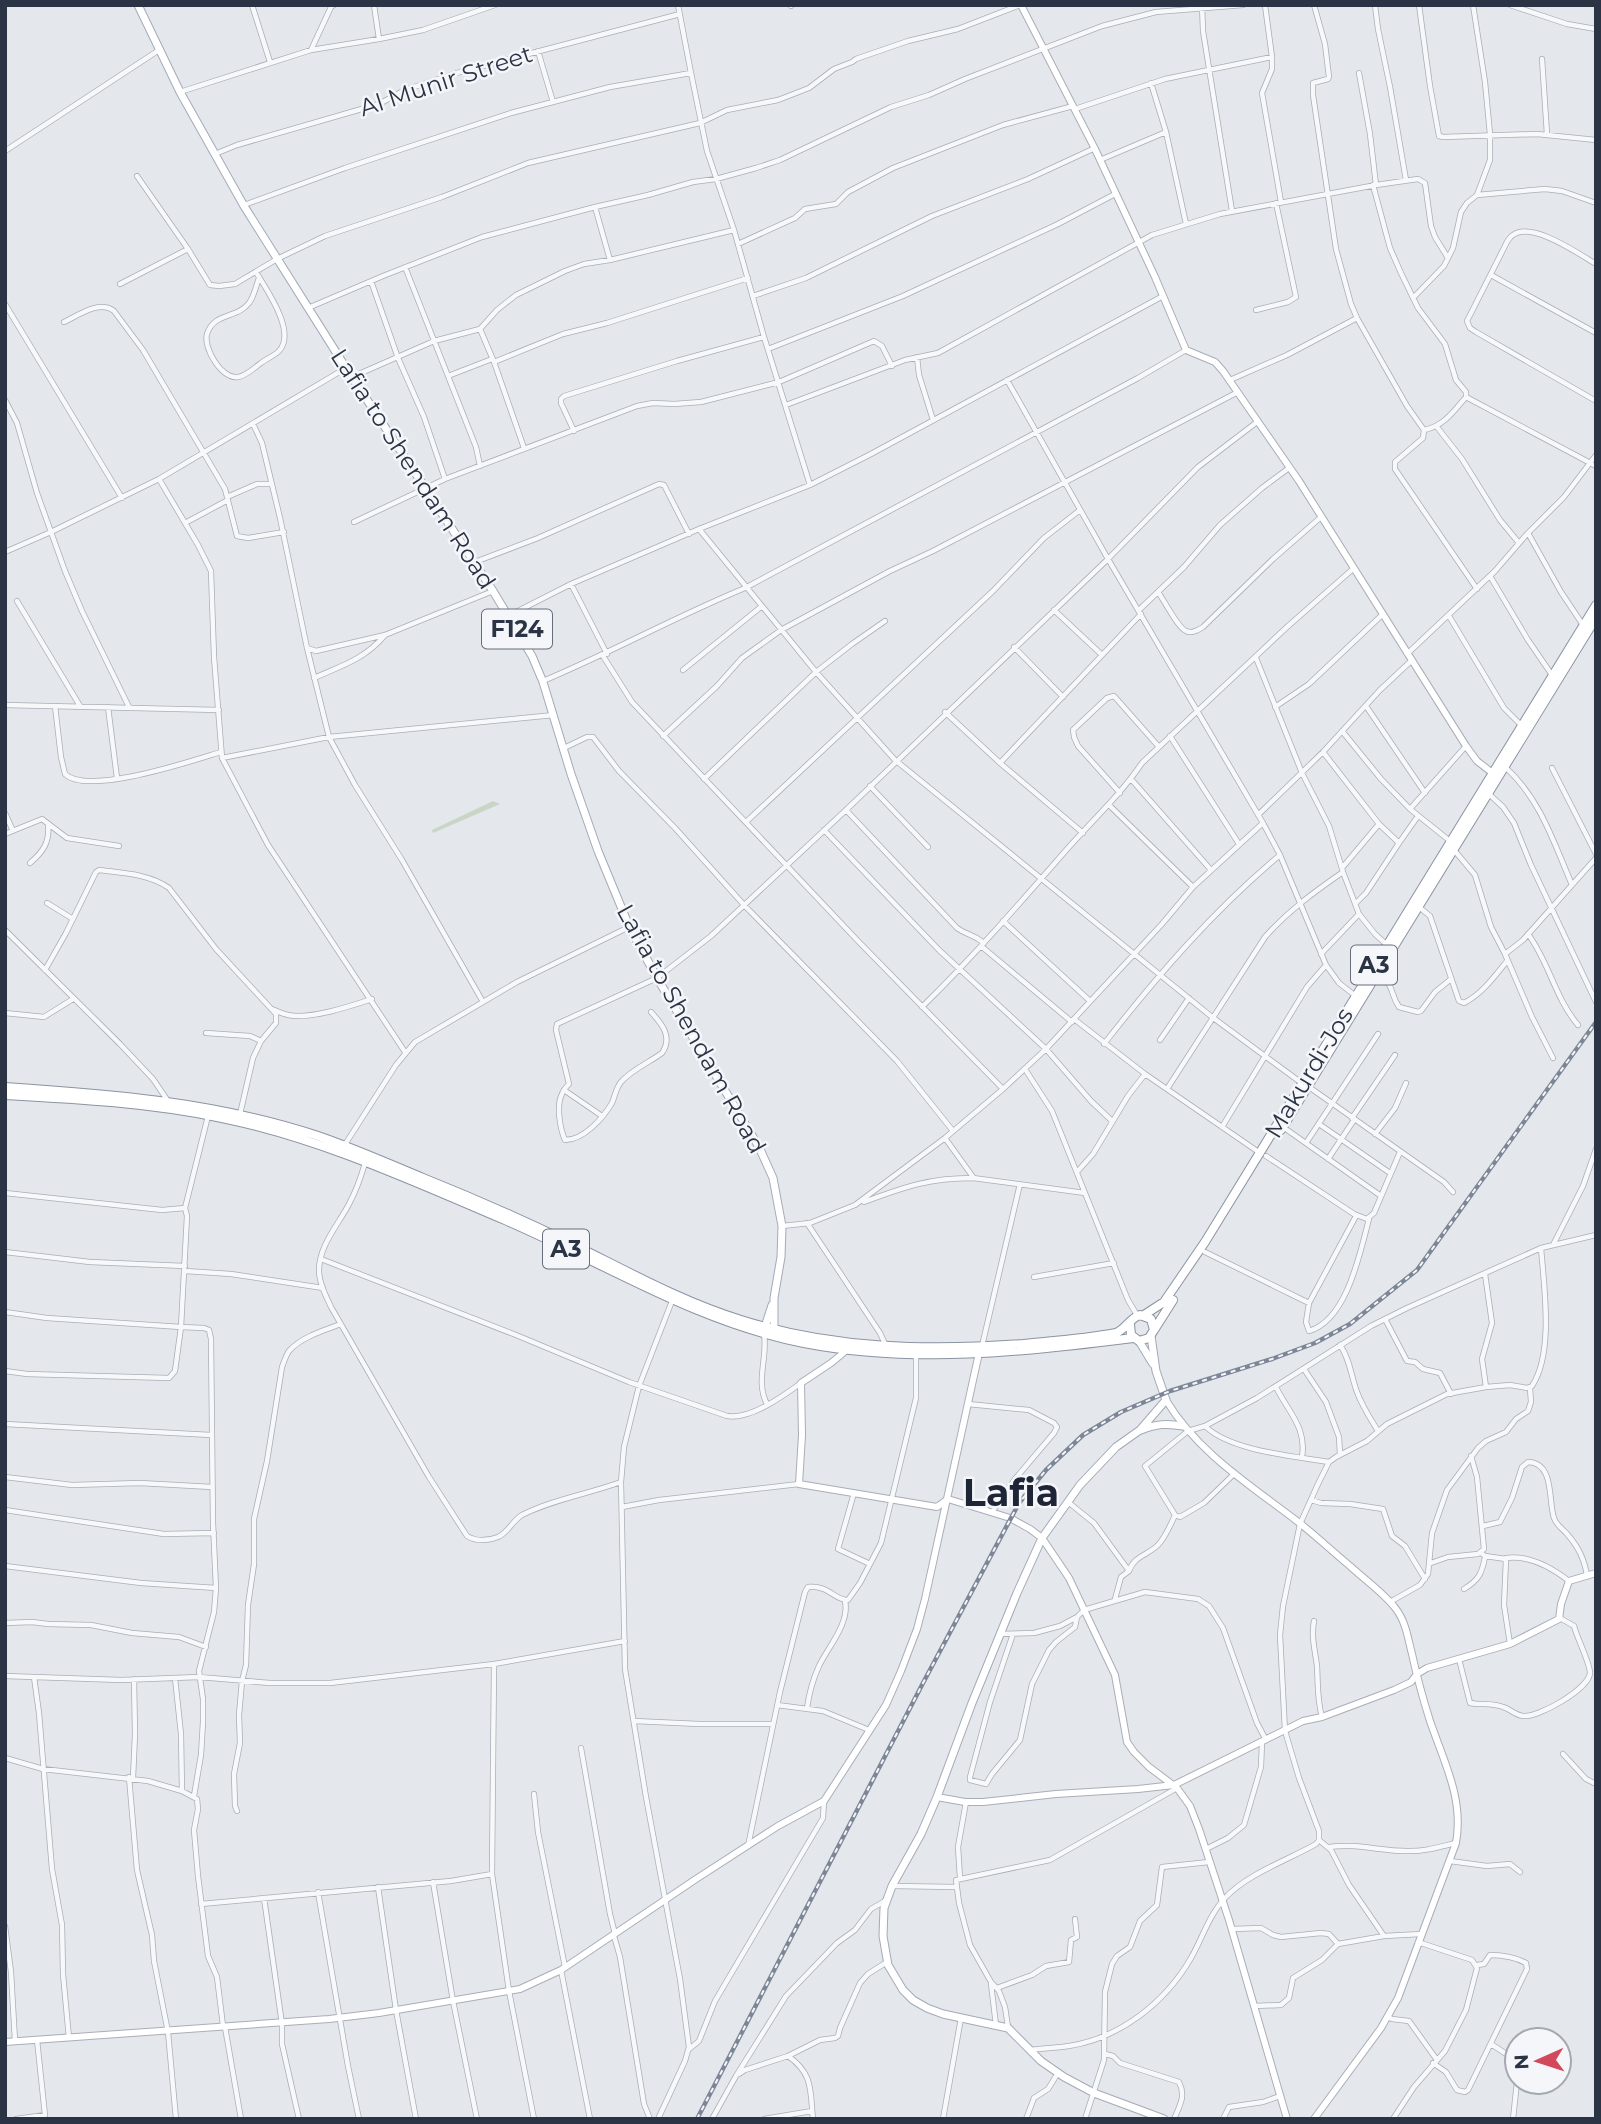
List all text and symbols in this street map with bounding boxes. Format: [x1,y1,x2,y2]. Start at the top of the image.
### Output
street label: Al Munir Street [356,39,536,122]
street label: Lafia to Shendam Road [325,343,502,594]
road number: F124 [482,610,552,649]
street label: Lafia to Shendam Road [611,899,772,1159]
road number: A3 [1351,946,1397,984]
street label: Makurdi-Jos [1258,1002,1359,1143]
road number: A3 [543,1230,589,1268]
district label: Lafia [963,1469,1059,1516]
north arrow [1503,2026,1573,2096]
text: N [1510,2054,1533,2070]

